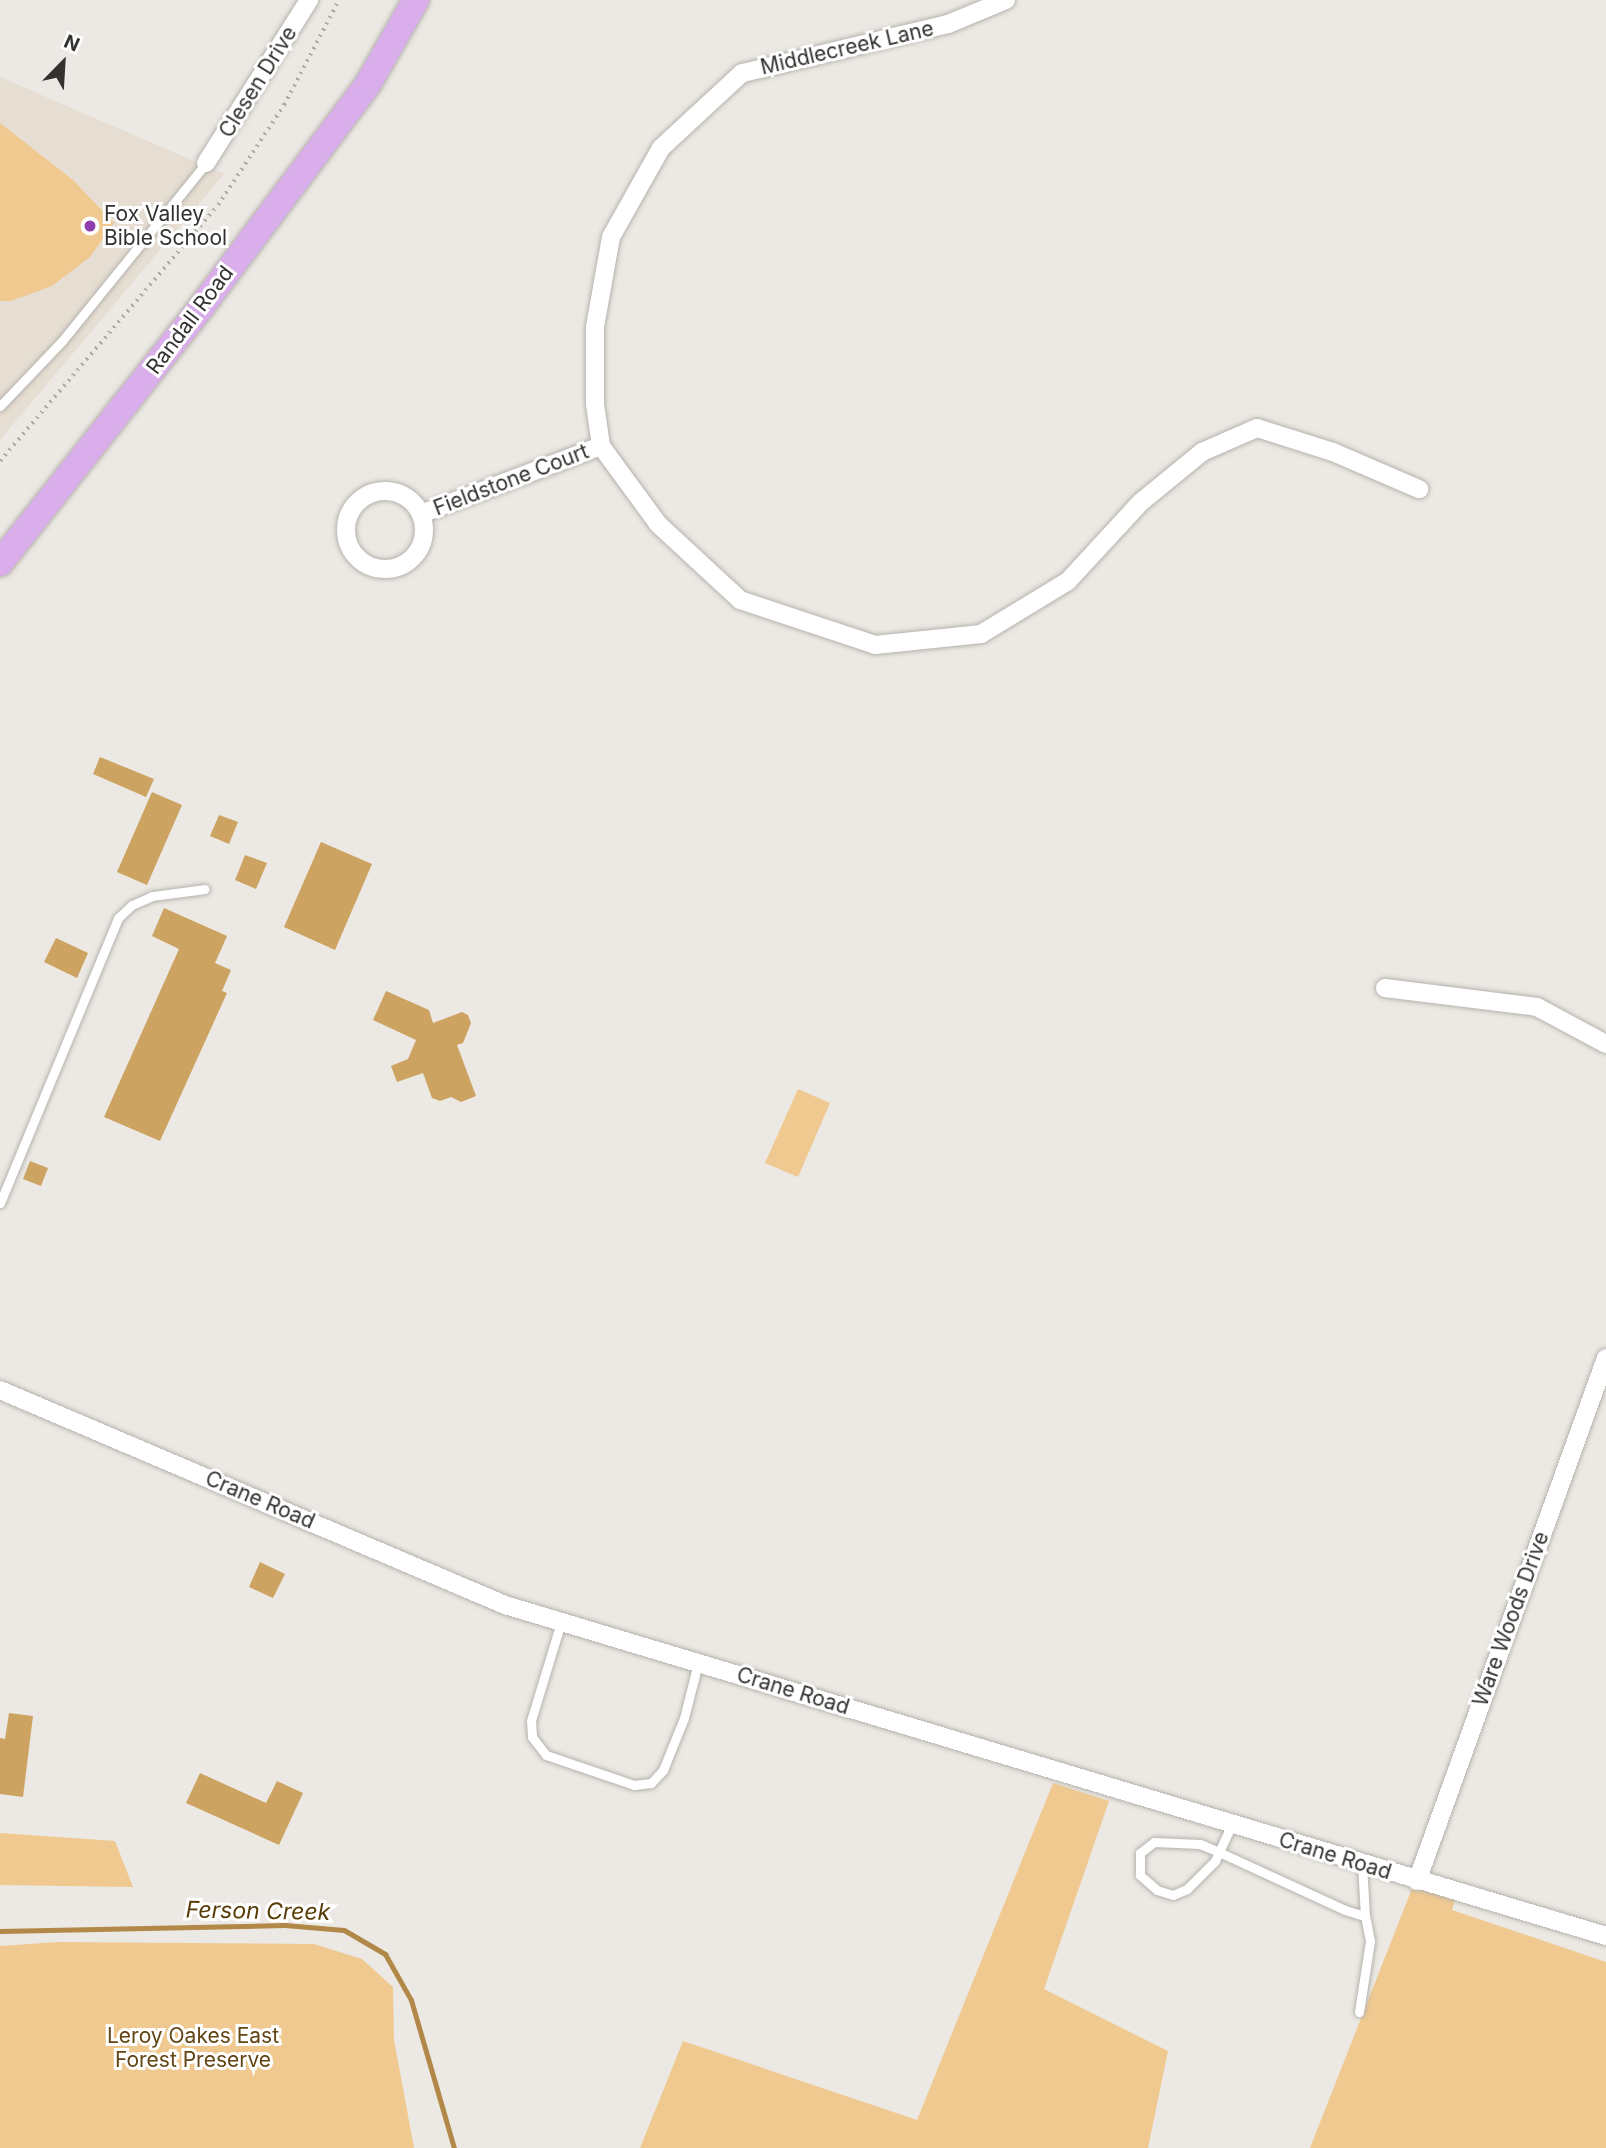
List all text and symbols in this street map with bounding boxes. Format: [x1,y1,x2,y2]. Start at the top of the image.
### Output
street label: Middlecreek Lane [758,16,936,80]
street label: Clesen Drive [214,22,302,142]
north arrow [28,28,98,98]
text: N [60,30,83,57]
place label: Fox Valley Bible School [104,201,227,251]
marker: Fox Valley Bible School [82,218,98,234]
street label: Randall Road [141,261,239,379]
street label: Fieldstone Court [430,439,592,521]
street label: Crane Road [202,1466,318,1534]
street label: Ware Woods Drive [1468,1528,1554,1710]
street label: Crane Road [734,1662,852,1720]
street label: Crane Road [1276,1827,1394,1885]
water label: Ferson Creek [185,1896,331,1926]
park label: Leroy Oakes East Forest Preserve [107,2023,279,2073]

